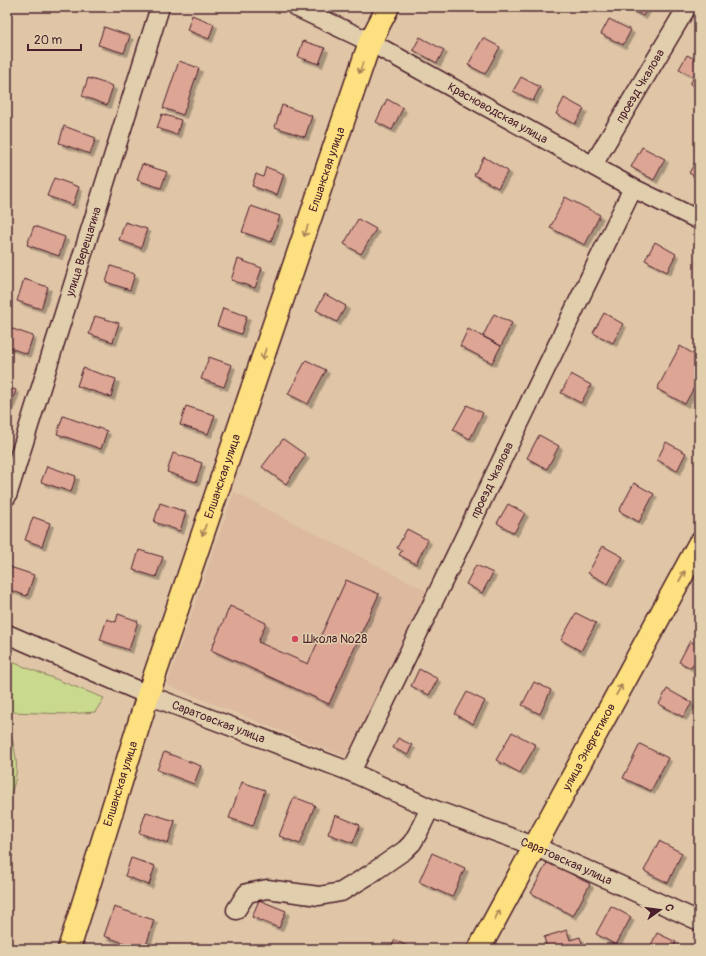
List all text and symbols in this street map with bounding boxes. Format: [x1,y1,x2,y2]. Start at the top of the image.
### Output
scale bar [28,26,81,52]
text: 20 m [34,33,63,48]
street label: проезд Чкалова [612,46,668,125]
one-way arrow [357,62,364,75]
street label: Красноводская улица [445,79,551,147]
street label: Елшанская улица [305,125,348,214]
street label: улица Верещагина [62,205,105,299]
one-way arrow [302,225,309,238]
one-way arrow [260,348,267,361]
street label: Елшанская улица [201,431,244,521]
street label: проезд Чкалова [467,439,517,521]
one-way arrow [200,524,208,536]
one-way arrow [678,570,686,582]
place label: Школа №28 [303,632,367,647]
marker: Школа №28 [290,634,300,644]
one-way arrow [616,684,624,696]
street label: Саратовская улица [170,697,268,746]
street label: улица Энергетиков [559,701,619,794]
street label: Елшанская улица [100,739,141,828]
street label: Саратовская улица [519,834,615,888]
north arrow [640,890,680,930]
text: С [662,903,676,913]
one-way arrow [494,909,502,921]

